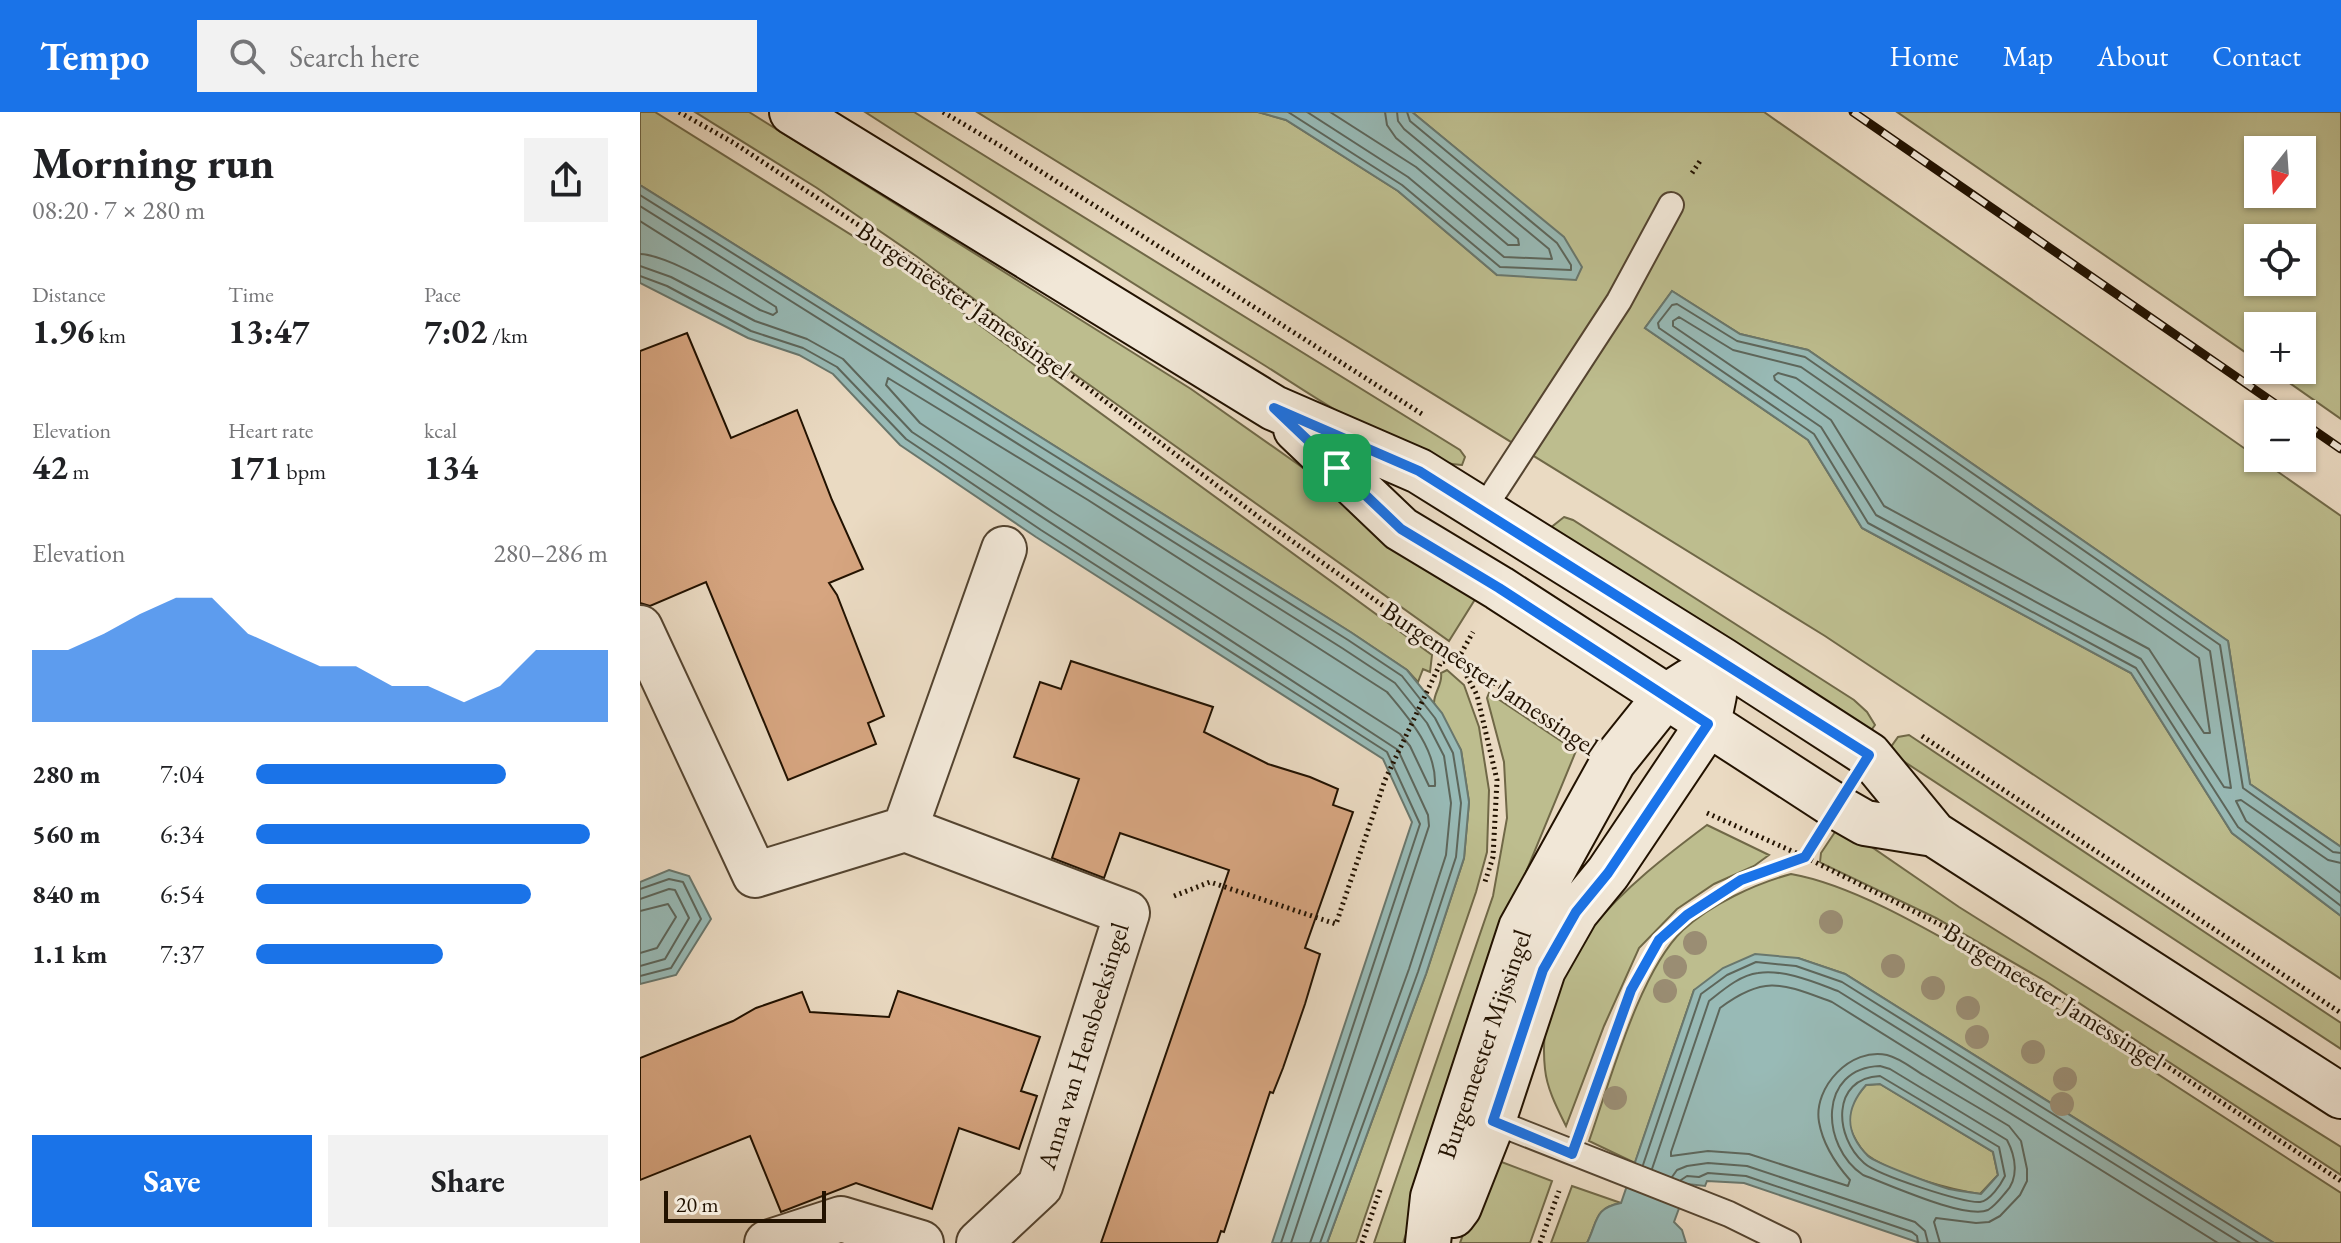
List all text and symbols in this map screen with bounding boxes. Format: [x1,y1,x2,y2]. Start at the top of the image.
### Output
search box [197,20,757,92]
text: Tempo [40,32,149,81]
icon: search [225,34,269,78]
text: Search here [289,37,419,76]
text: Home [1889,38,1959,74]
text: Map [2003,38,2053,74]
text: About [2097,38,2168,74]
text: Contact [2212,38,2301,74]
text: Morning run [32,134,274,191]
north arrow [2244,136,2316,208]
map controls [2244,136,2316,472]
button: share [524,138,608,222]
text: 08:20 · 7 × 280 m [32,193,205,227]
street label: Burgemeester Jamessingel [850,213,1078,387]
button: locate [2244,224,2316,296]
text: Distance [32,280,105,309]
text: Time [228,280,274,309]
text: Pace [424,280,461,309]
text: 1.96 [32,309,94,353]
text: 13:47 [228,309,310,353]
text: 7:02 [424,309,488,353]
button: + [2244,312,2316,384]
text: km [94,321,126,350]
text: /km [488,321,528,350]
button: − [2244,400,2316,472]
text: Elevation [32,416,111,445]
text: Heart rate [228,416,313,445]
text: kcal [424,416,457,445]
pin [1303,434,1371,502]
text: 42 [32,445,68,489]
text: 171 [228,445,282,489]
text: 134 [424,445,478,489]
icon: arrive [1315,446,1359,490]
text: m [68,457,90,486]
text: bpm [282,457,326,486]
text: Elevation [32,536,126,570]
text: 280–286 m [493,536,608,570]
street label: Burgemeester Jamessingel [1375,593,1605,763]
text: 280 m [32,757,100,791]
text: 7:04 [160,757,204,791]
text: 560 m [32,817,100,851]
text: 6:34 [160,817,204,851]
text: 840 m [32,877,100,911]
text: 6:54 [160,877,204,911]
street label: Burgemeester Jamessingel [1937,914,2171,1078]
street label: Anna van Hensbeeksingel [1029,918,1137,1175]
street label: Burgemeester Mijssingel [1429,925,1539,1163]
text: 1.1 km [32,937,107,971]
text: 7:37 [160,937,204,971]
button: Save [32,1135,312,1227]
button: Share [328,1135,608,1227]
scale bar [664,1187,826,1223]
text: 20 m [676,1190,719,1219]

